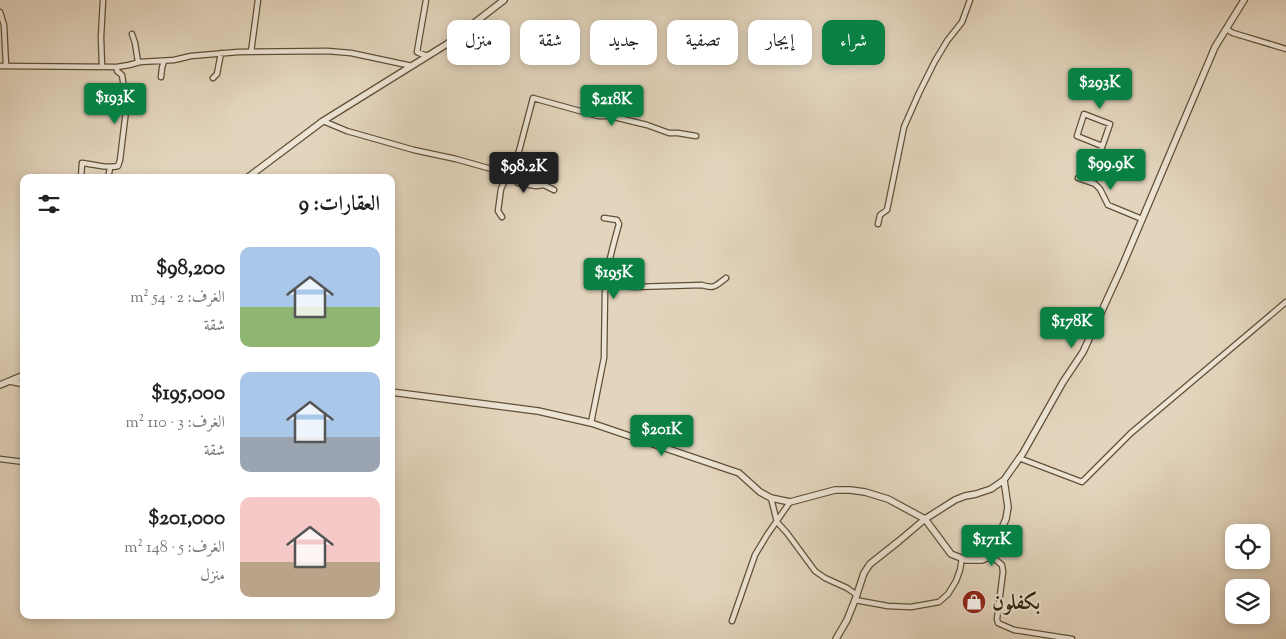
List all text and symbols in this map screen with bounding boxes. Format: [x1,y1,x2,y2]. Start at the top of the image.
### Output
chip: منزل [447,20,510,65]
chip: شقة [520,20,580,65]
chip: جديد [590,20,657,65]
chip: تصفية [667,20,738,65]
chip: إيجار [748,20,812,65]
chip: شراء [822,20,885,65]
pin: $293K [1065,68,1135,110]
text: $293K [1079,72,1121,95]
pin: $193K [80,82,150,125]
pin: $218K [577,84,647,127]
text: $193K [95,87,135,110]
text: $218K [591,89,633,112]
pin: $99.9K [1070,148,1152,191]
pin: $98.2K [483,152,565,194]
text: $99.9K [1087,153,1135,176]
text: $98.2K [500,156,548,179]
icon: filters [35,190,63,218]
text: العقارات: 9 [299,190,380,220]
text: $98,200 [156,254,225,284]
pin: $195K [579,258,649,300]
text: $195K [595,262,633,285]
icon: home [280,267,340,327]
text: الغرف: 2 · 54 m² [130,287,225,310]
pin: $178K [1037,306,1107,349]
text: $178K [1051,311,1093,334]
text: شقة [204,315,225,338]
text: $195,000 [151,379,225,409]
icon: home [280,392,340,452]
text: الغرف: 3 · 110 m² [126,412,225,435]
pin: $201K [627,414,697,457]
text: $201K [641,419,683,442]
text: شقة [204,440,225,463]
text: $201,000 [148,504,225,534]
icon: home [280,517,340,577]
pin: $171K [957,524,1027,567]
map controls [1225,524,1270,624]
button: locate [1225,524,1270,569]
text: $171K [972,529,1012,552]
text: الغرف: 5 · 148 m² [124,537,225,560]
text: منزل [200,565,225,588]
button: layers [1225,579,1270,624]
shop icon: بكفلون [961,589,987,615]
place label: بكفلون [992,589,1040,619]

